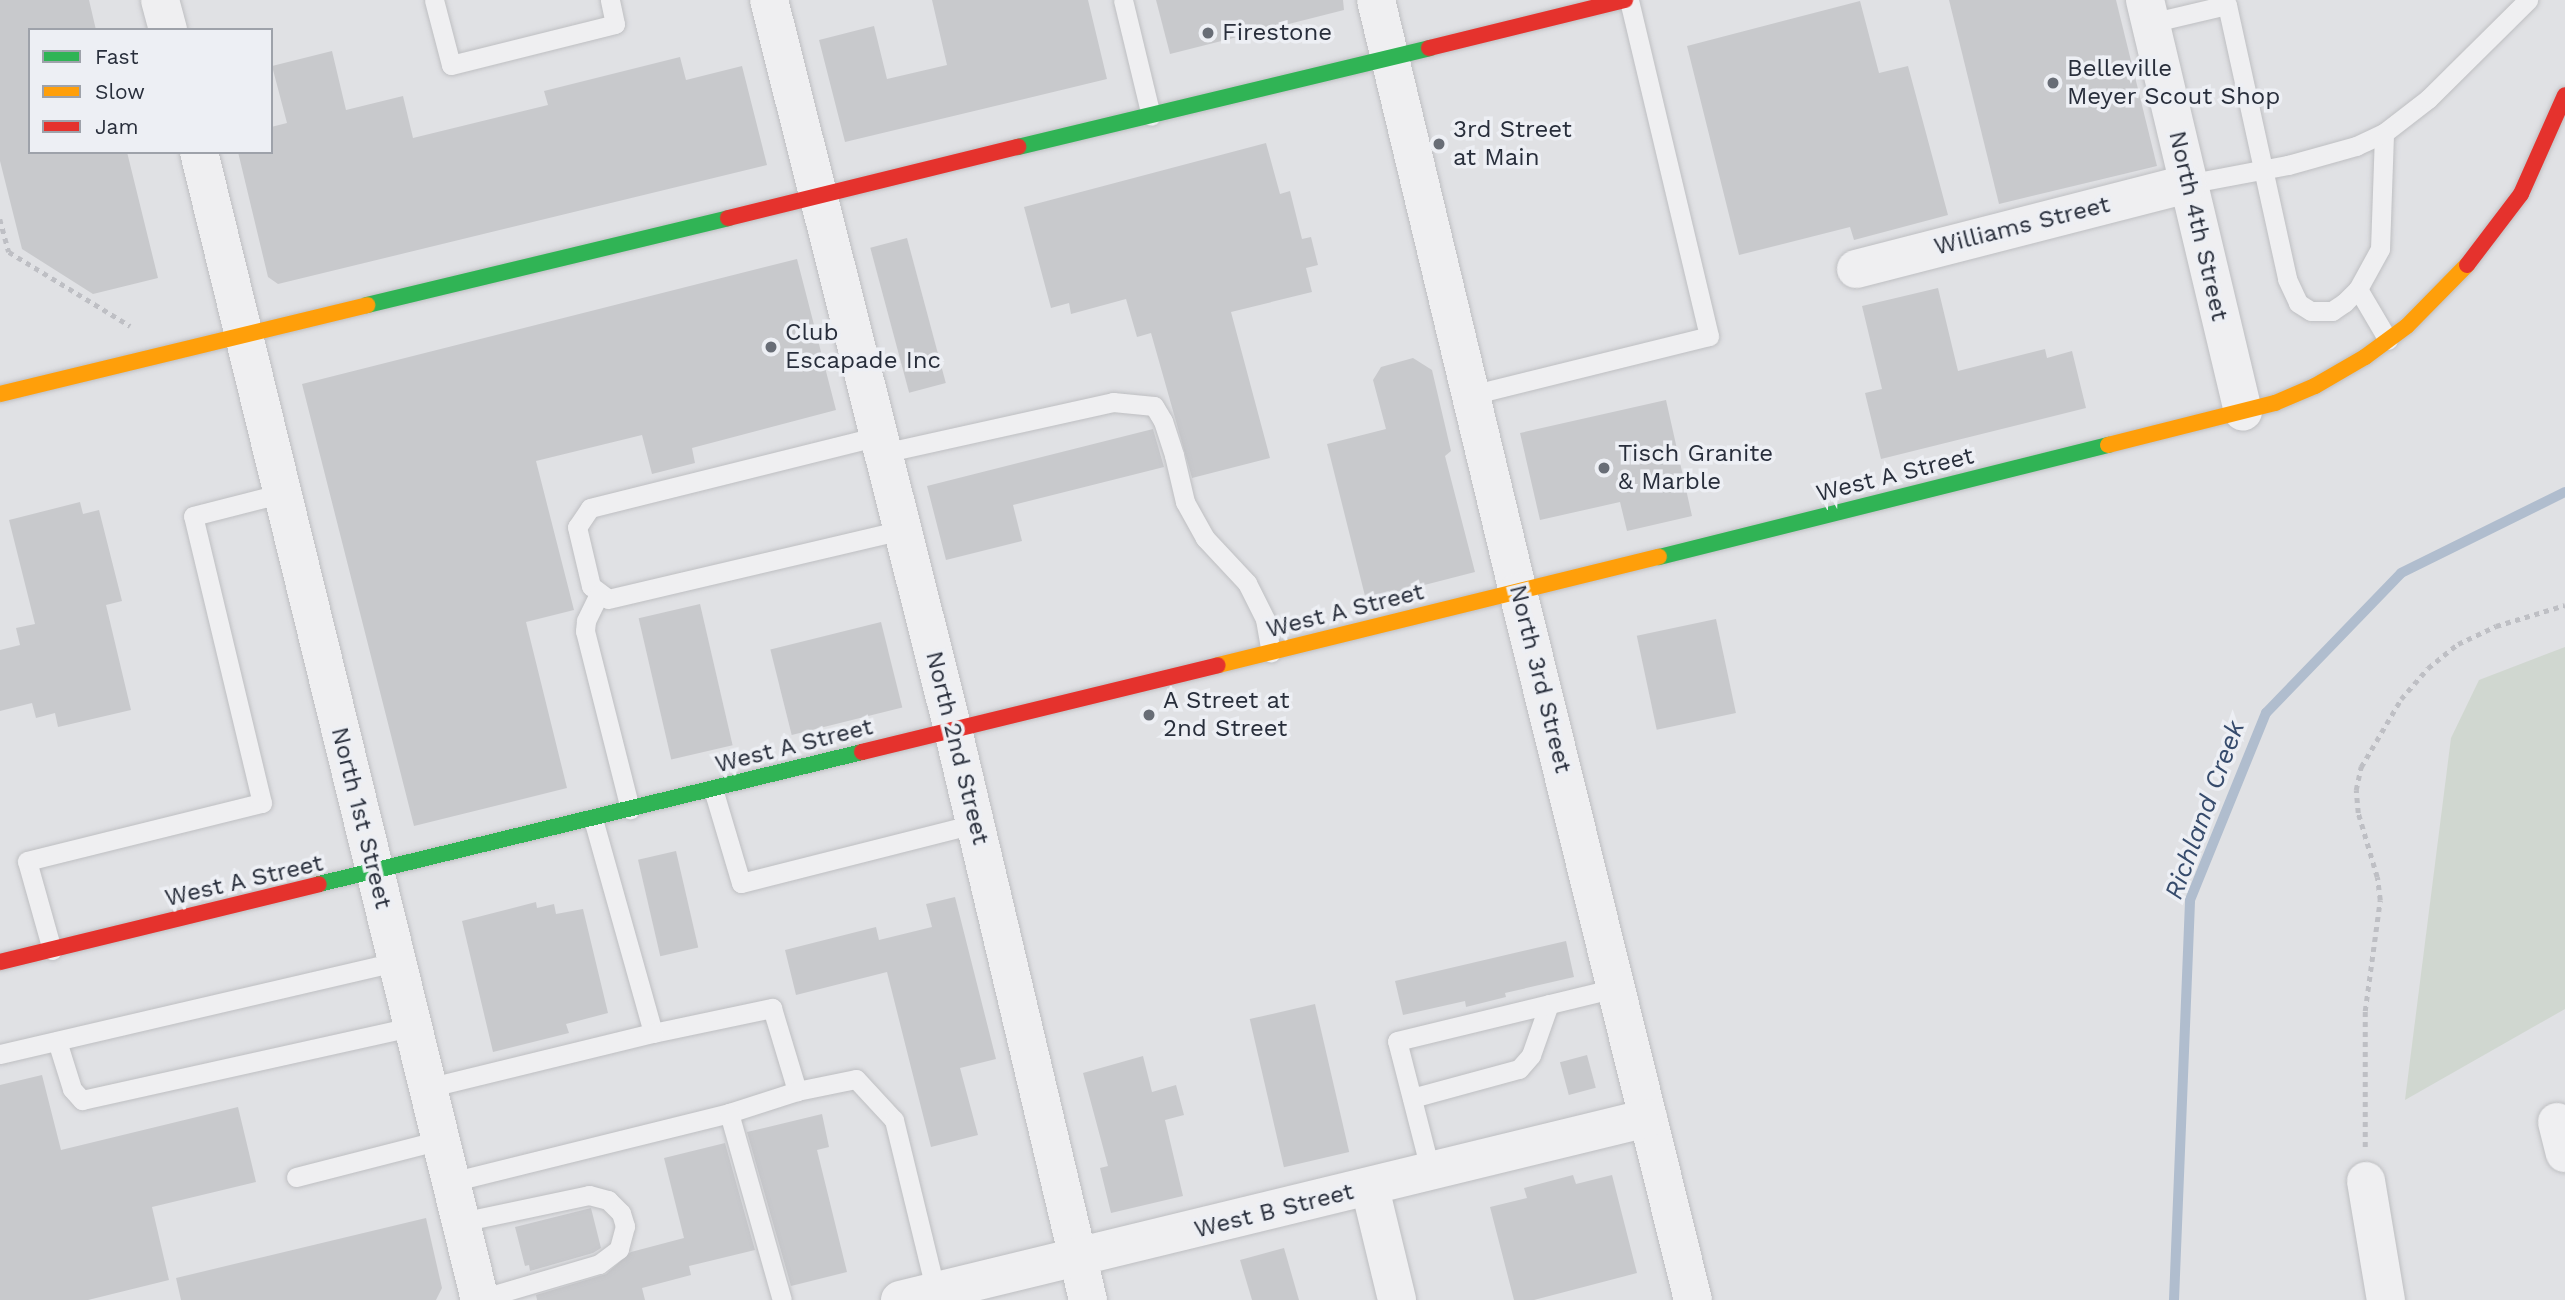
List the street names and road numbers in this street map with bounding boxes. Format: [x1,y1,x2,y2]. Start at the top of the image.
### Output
street label: North 4th Street [2162,128,2234,324]
street label: Williams Street [1931,190,2113,262]
street label: West A Street [1812,441,1978,509]
street label: West A Street [1262,577,1428,645]
street label: North 3rd Street [1503,582,1577,776]
street label: North 2nd Street [919,648,995,848]
street label: West A Street [711,712,877,780]
street label: North 1st Street [324,724,398,912]
street label: West A Street [161,849,327,913]
street label: West B Street [1191,1177,1357,1245]

